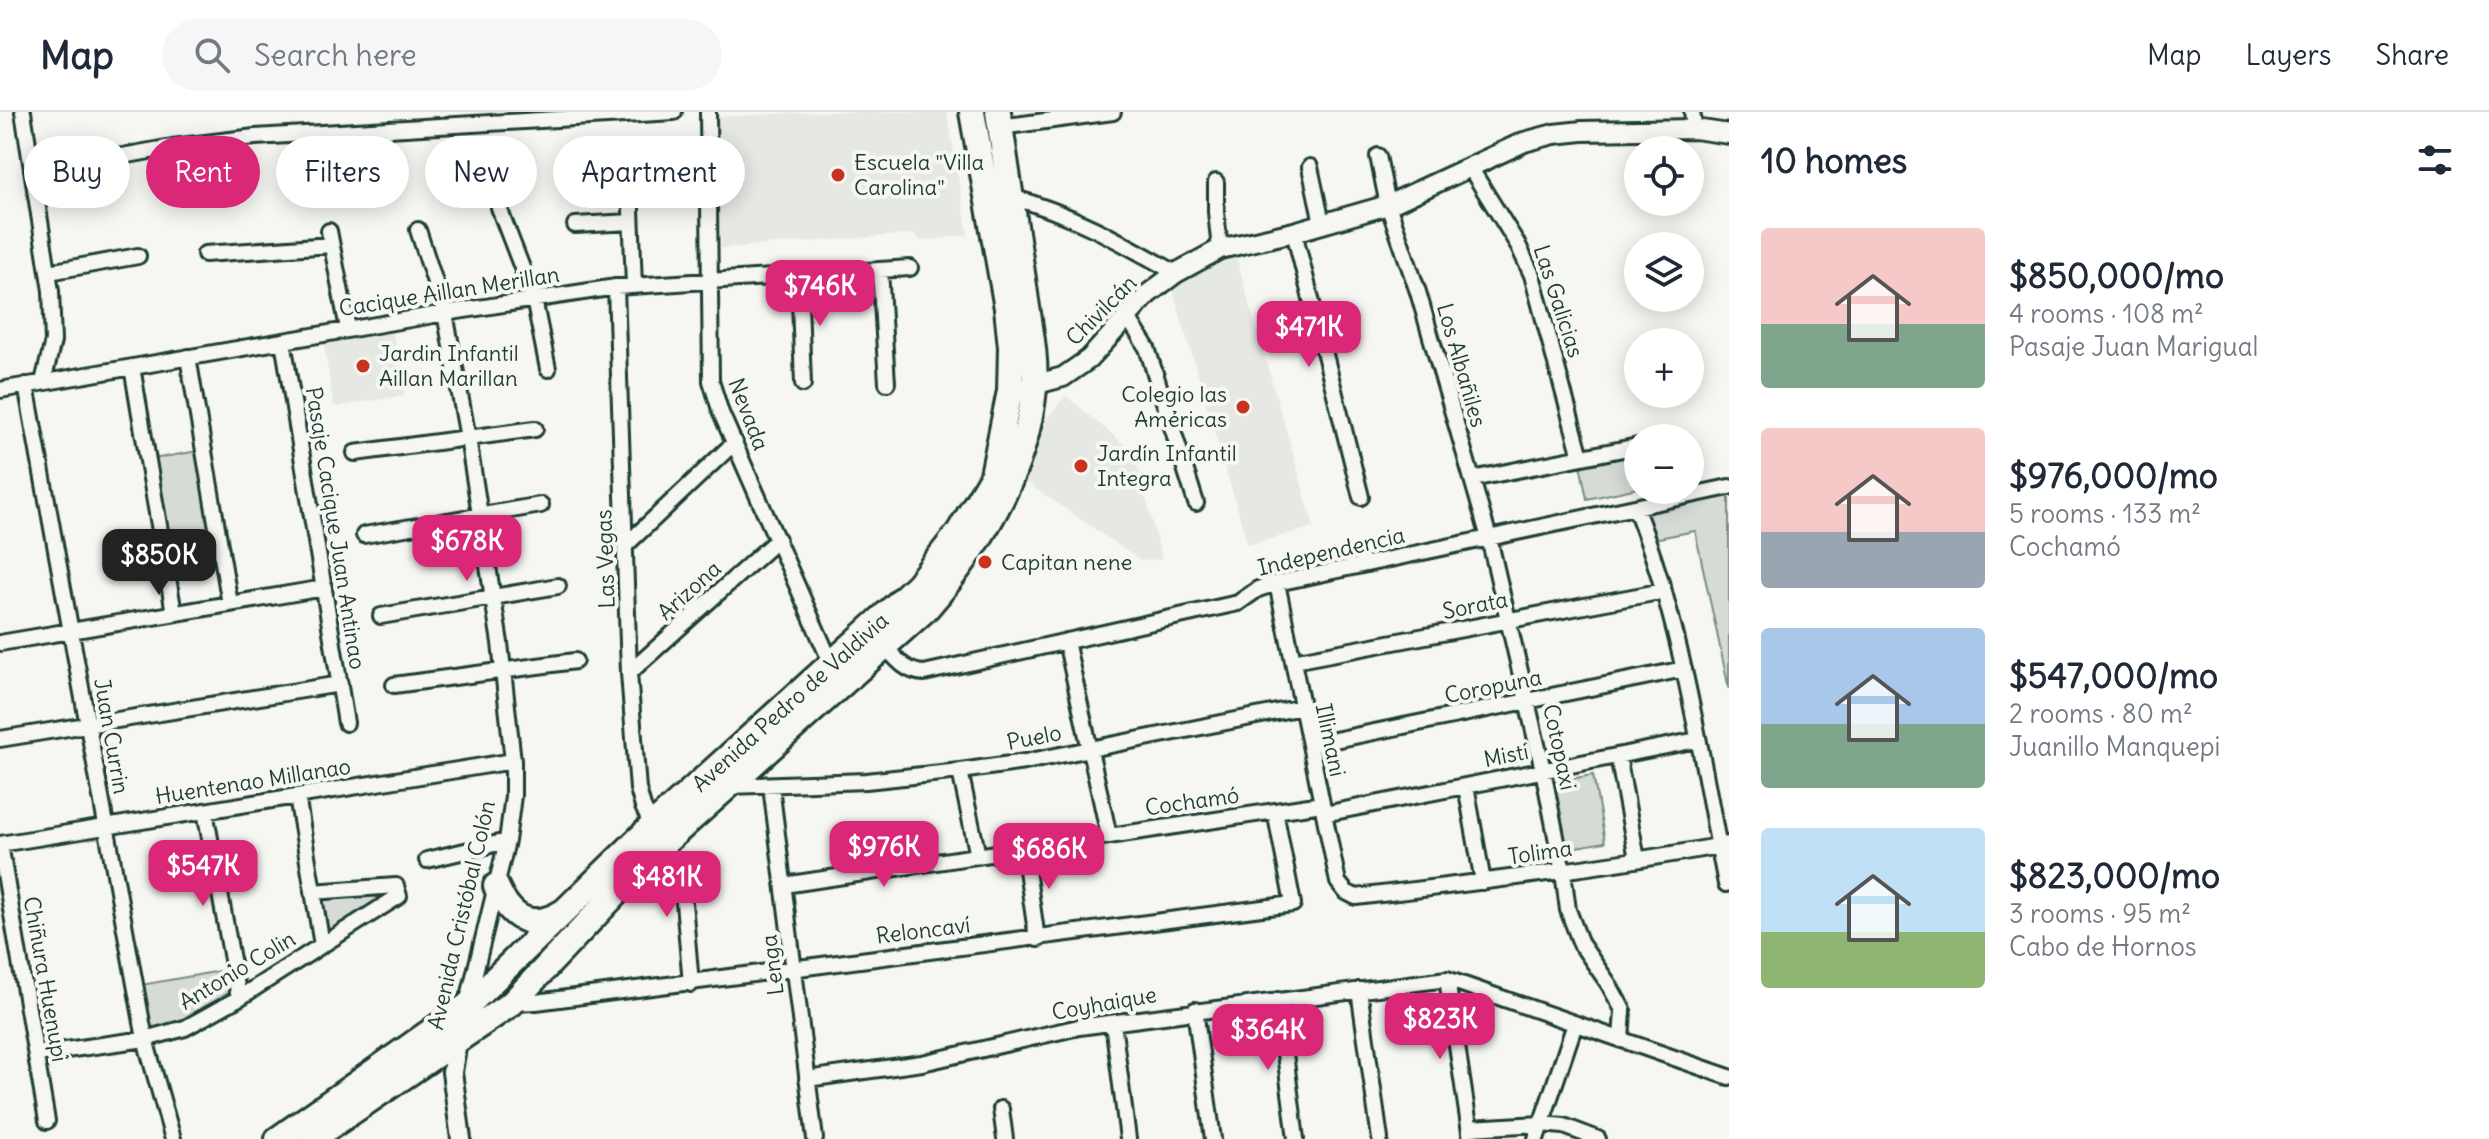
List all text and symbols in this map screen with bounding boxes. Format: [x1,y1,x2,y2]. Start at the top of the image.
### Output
search box [162,19,722,91]
text: Map [40,32,114,79]
icon: search [190,33,234,77]
text: Search here [254,36,417,74]
text: Map [2147,37,2202,73]
text: Layers [2246,37,2332,73]
text: Share [2376,37,2449,73]
chip: Buy [24,136,130,208]
chip: Rent [146,136,260,208]
chip: Filters [276,136,409,208]
chip: New [425,136,537,208]
chip: Apartment [553,136,745,208]
map controls [1624,136,1704,504]
button: locate [1624,136,1704,216]
icon: filters [2413,138,2457,182]
text: 10 homes [1761,139,1907,182]
place label: Escuela "Villa Carolina" [854,148,984,201]
marker: Escuela "Villa Carolina" [829,166,847,184]
button: layers [1624,232,1704,312]
street label: Las Galicias [1528,241,1590,361]
text: $850,000/mo [2009,254,2224,297]
street label: Cacique Aillan Merillan [337,260,561,322]
pin: $746K [764,260,876,328]
icon: home [1825,260,1921,356]
text: $746K [784,269,856,302]
street label: Chivilcán [1060,269,1142,351]
text: 4 rooms · 108 m² [2009,297,2204,330]
street label: Los Albañiles [1431,300,1493,430]
pin: $471K [1253,301,1365,369]
text: $471K [1275,310,1343,343]
button: + [1624,328,1704,408]
text: Pasaje Juan Marigual [2009,330,2258,363]
place label: Jardin Infantil Aillan Marillan [379,339,519,392]
marker: Jardin Infantil Aillan Marillan [354,357,372,375]
street label: Nevada [722,374,776,454]
place label: Colegio las Américas [1121,380,1227,433]
street label: Pasaje Cacique Juan Antinao [300,385,372,671]
marker: Colegio las Américas [1234,398,1252,416]
button: − [1624,424,1704,504]
place label: Jardín Infantil Integra [1097,439,1237,492]
text: $976,000/mo [2009,454,2218,497]
marker: Jardín Infantil Integra [1072,457,1090,475]
icon: home [1825,460,1921,556]
text: 5 rooms · 133 m² [2009,497,2201,530]
street label: Las Vegas [589,509,621,609]
pin: $678K [411,515,523,583]
street label: Independencia [1255,520,1407,582]
text: $678K [430,524,504,557]
pin: $850K [103,529,215,597]
text: Cochamó [2009,530,2121,563]
text: $850K [120,538,198,571]
place label: Capitan nene [1001,548,1132,576]
marker: Capitan nene [976,553,994,571]
street label: Arizona [651,554,727,626]
street label: Sorata [1440,585,1510,625]
street label: Avenida Pedro de Valdivia [686,606,894,798]
text: $547,000/mo [2009,654,2218,697]
icon: home [1825,660,1921,756]
street label: Coropuna [1442,663,1544,709]
street label: Juan Currin [88,676,136,796]
text: 2 rooms · 80 m² [2009,697,2193,730]
street label: Illimani [1310,701,1352,779]
street label: Cotopaxi [1537,701,1583,793]
street label: Puelo [1004,718,1064,756]
text: Juanillo Manquepi [2009,730,2220,763]
street label: Misti [1481,737,1531,773]
street label: Huentenao Millanao [153,752,353,810]
street label: Cochamó [1143,781,1241,821]
street label: Avenida Cristóbal Colón [421,798,501,1032]
pin: $976K [828,821,940,889]
pin: $686K [993,823,1105,891]
text: $976K [848,830,920,863]
text: $686K [1011,832,1087,865]
street label: Tolima [1506,834,1574,870]
pin: $547K [147,840,259,908]
text: $547K [167,849,239,882]
pin: $481K [611,851,723,919]
text: $823,000/mo [2009,854,2220,897]
text: $481K [632,860,702,893]
icon: home [1825,860,1921,956]
street label: Chiñura Huenupi [18,894,74,1064]
text: 3 rooms · 95 m² [2009,897,2191,930]
street label: Reloncaví [874,910,972,950]
street label: Antonio Colin [174,924,300,1016]
text: Cabo de Hornos [2009,930,2197,963]
street label: Lenga [754,933,790,997]
street label: Coyhaique [1049,980,1159,1026]
pin: $823K [1384,993,1496,1061]
text: $823K [1403,1002,1477,1035]
pin: $364K [1212,1004,1324,1072]
text: $364K [1230,1013,1306,1046]

